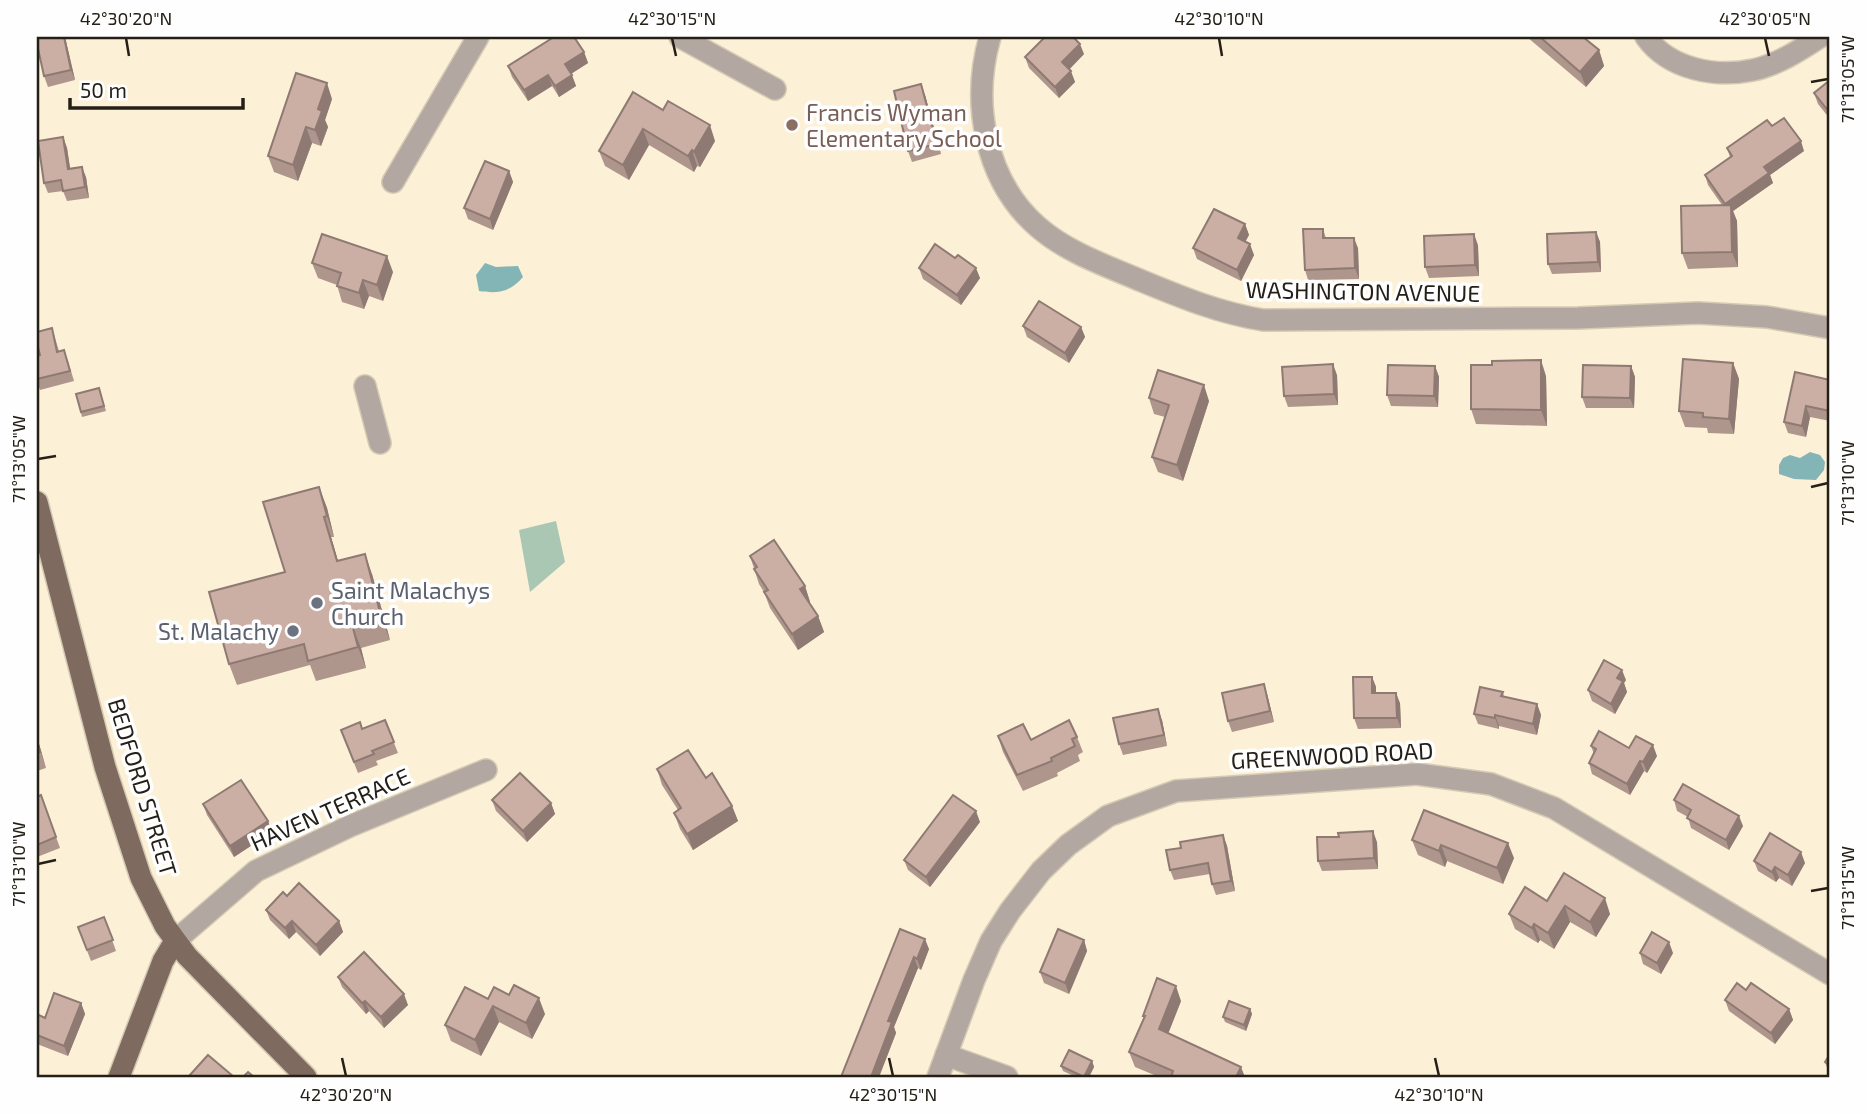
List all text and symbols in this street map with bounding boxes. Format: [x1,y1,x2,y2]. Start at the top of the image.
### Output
text: 42°30'20"N [80,7,172,29]
text: 42°30'15"N [628,7,716,29]
text: 42°30'10"N [1174,7,1264,29]
text: 42°30'05"N [1719,7,1811,29]
text: 71°13'05"W [1836,35,1858,123]
scale bar [70,66,243,110]
text: 50 m [80,77,127,102]
place label: Francis Wyman Elementary School [806,98,1002,152]
marker: Francis Wyman Elementary School [784,117,800,133]
street label: WASHINGTON AVENUE [1246,275,1480,307]
text: 71°13'05"W [7,415,29,503]
text: 71°13'10"W [1836,440,1858,526]
place label: Saint Malachys Church [331,576,490,630]
marker: Saint Malachys Church [309,595,325,611]
place label: St. Malachy [158,617,279,645]
marker: St. Malachy [285,623,301,639]
street label: BEDFORD STREET [103,695,183,879]
street label: GREENWOOD ROAD [1230,736,1434,774]
street label: HAVEN TERRACE [246,761,414,857]
text: 71°13'10"W [7,821,29,907]
text: 71°13'15"W [1836,846,1858,930]
text: 42°30'20"N [300,1083,392,1105]
text: 42°30'15"N [849,1083,937,1105]
text: 42°30'10"N [1394,1083,1484,1105]

